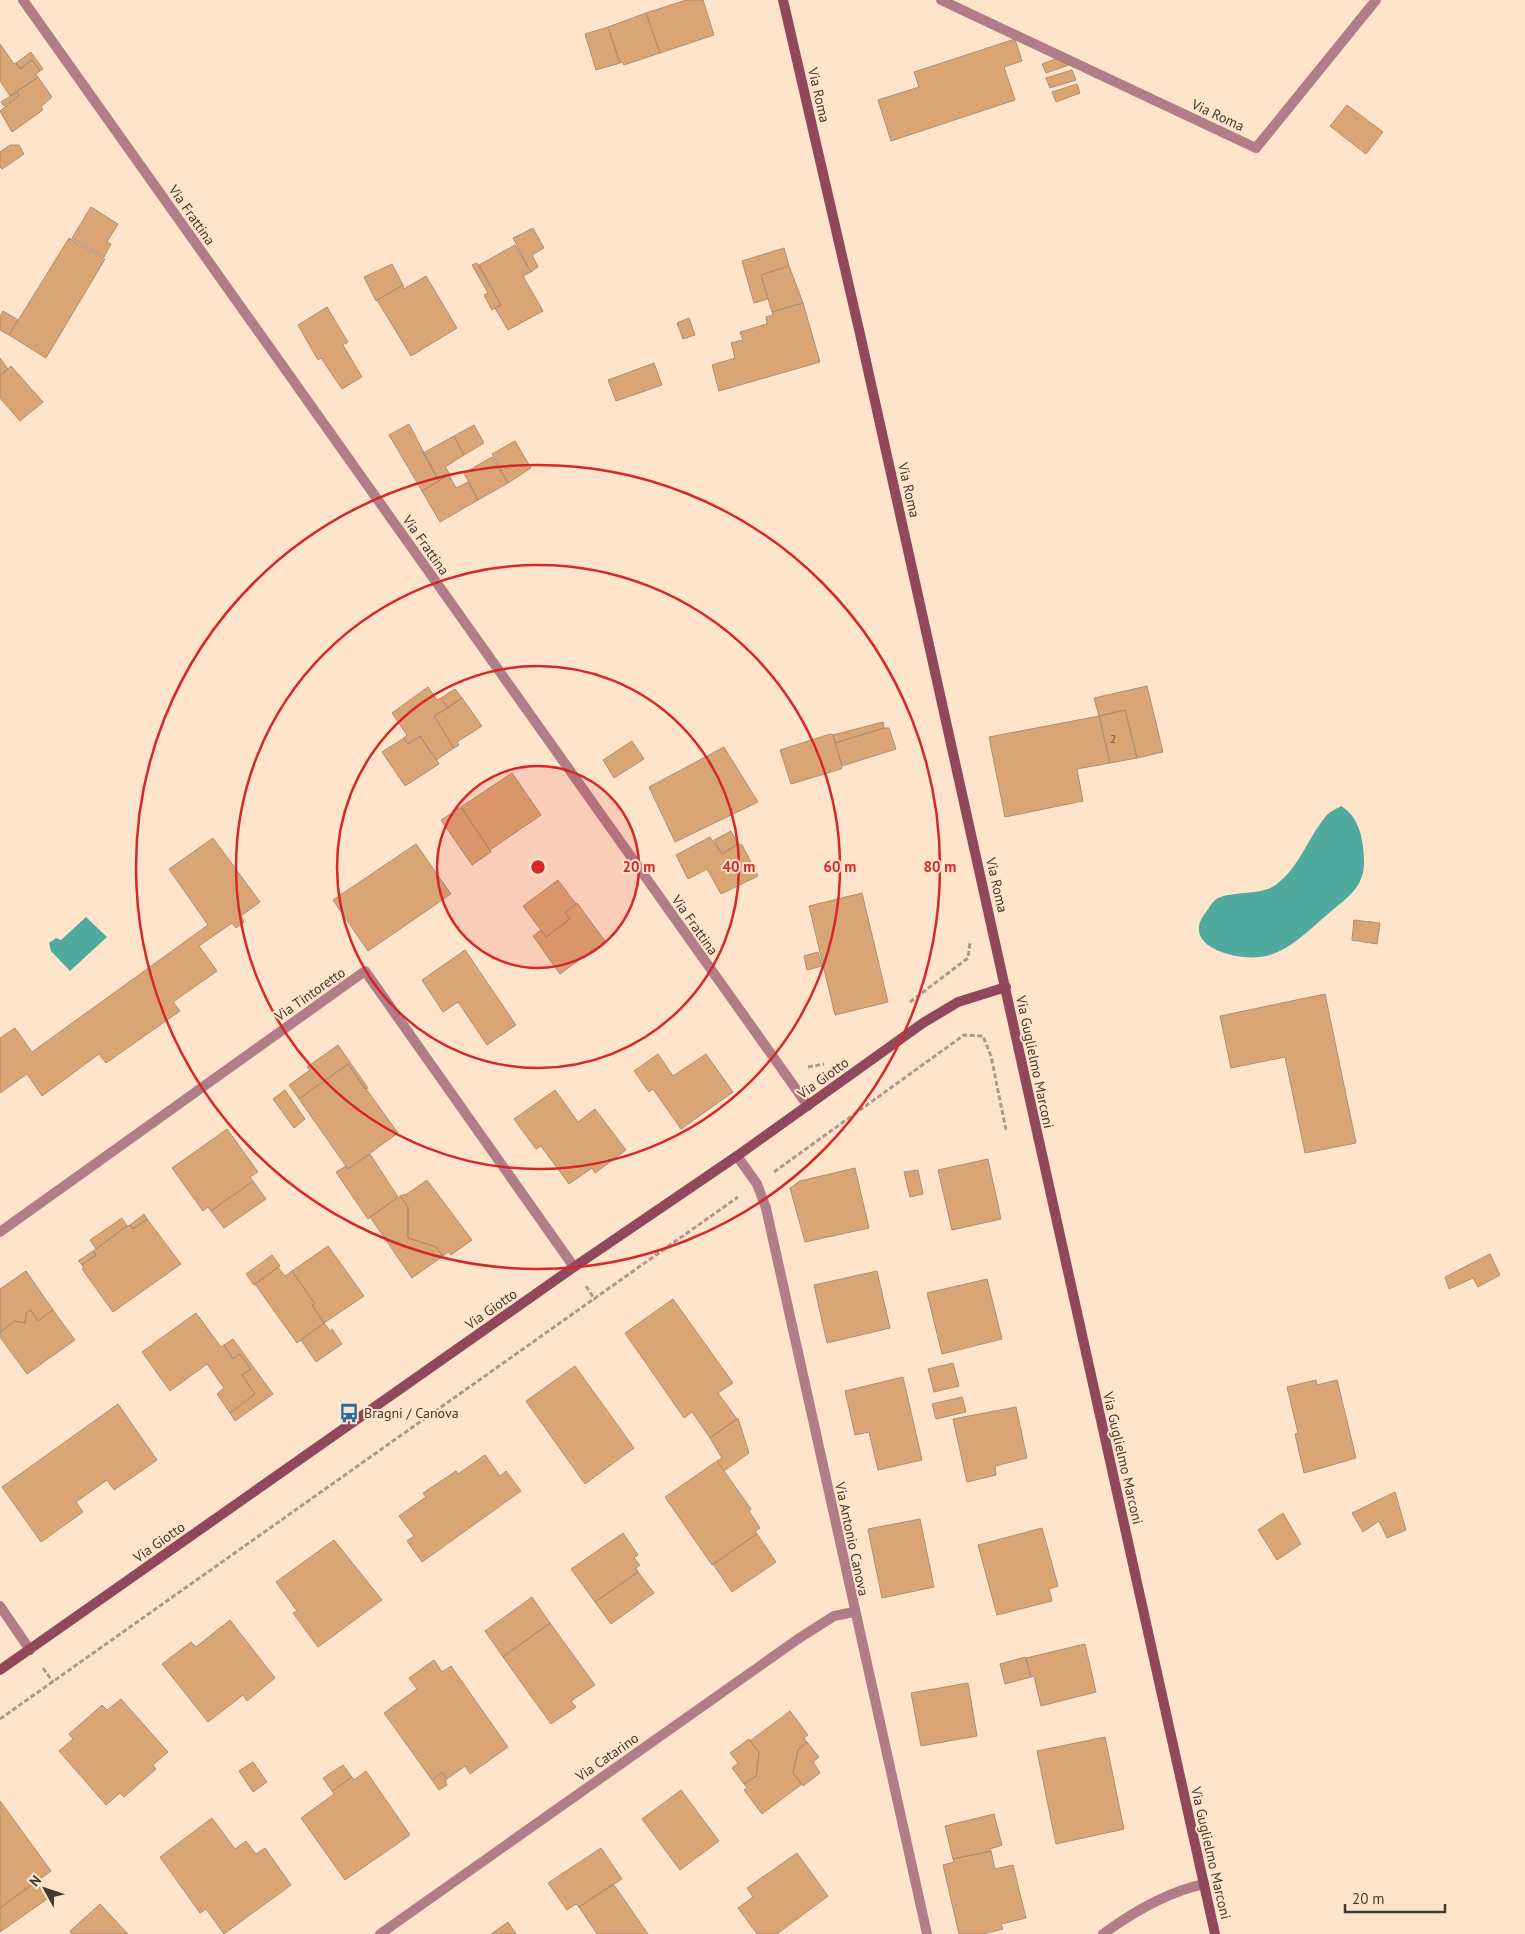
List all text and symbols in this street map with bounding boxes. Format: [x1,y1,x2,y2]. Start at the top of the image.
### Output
street label: Via Roma [804,65,834,124]
street label: Via Roma [1188,95,1247,135]
street label: Via Frattina [164,181,219,249]
street label: Via Roma [894,460,924,519]
street label: Via Frattina [398,511,453,579]
house number: 2 [1110,732,1116,746]
street label: Via Roma [982,855,1012,914]
text: 20 m [623,857,655,876]
text: 40 m [723,857,755,876]
text: 60 m [824,857,856,876]
text: 80 m [924,857,956,876]
centre of rings [529,858,547,876]
street label: Via Frattina [667,891,722,959]
street label: Via Tintoretto [270,963,349,1025]
street label: Via Guglielmo Marconi [1012,993,1058,1130]
street label: Via Giotto [793,1053,852,1103]
street label: Via Giotto [461,1285,520,1334]
street label: Via Guglielmo Marconi [1099,1389,1147,1526]
bus stop icon: Bragni / Canova [338,1402,360,1424]
place label: Bragni / Canova [364,1404,459,1422]
street label: Via Antonio Canova [831,1479,873,1598]
street label: Via Giotto [129,1518,188,1567]
street label: Via Catarino [571,1729,642,1786]
street label: Via Guglielmo Marconi [1187,1784,1235,1921]
north arrow [20,1864,70,1914]
text: N [25,1871,45,1890]
scale bar [1345,1882,1445,1914]
text: 20 m [1352,1889,1385,1908]

